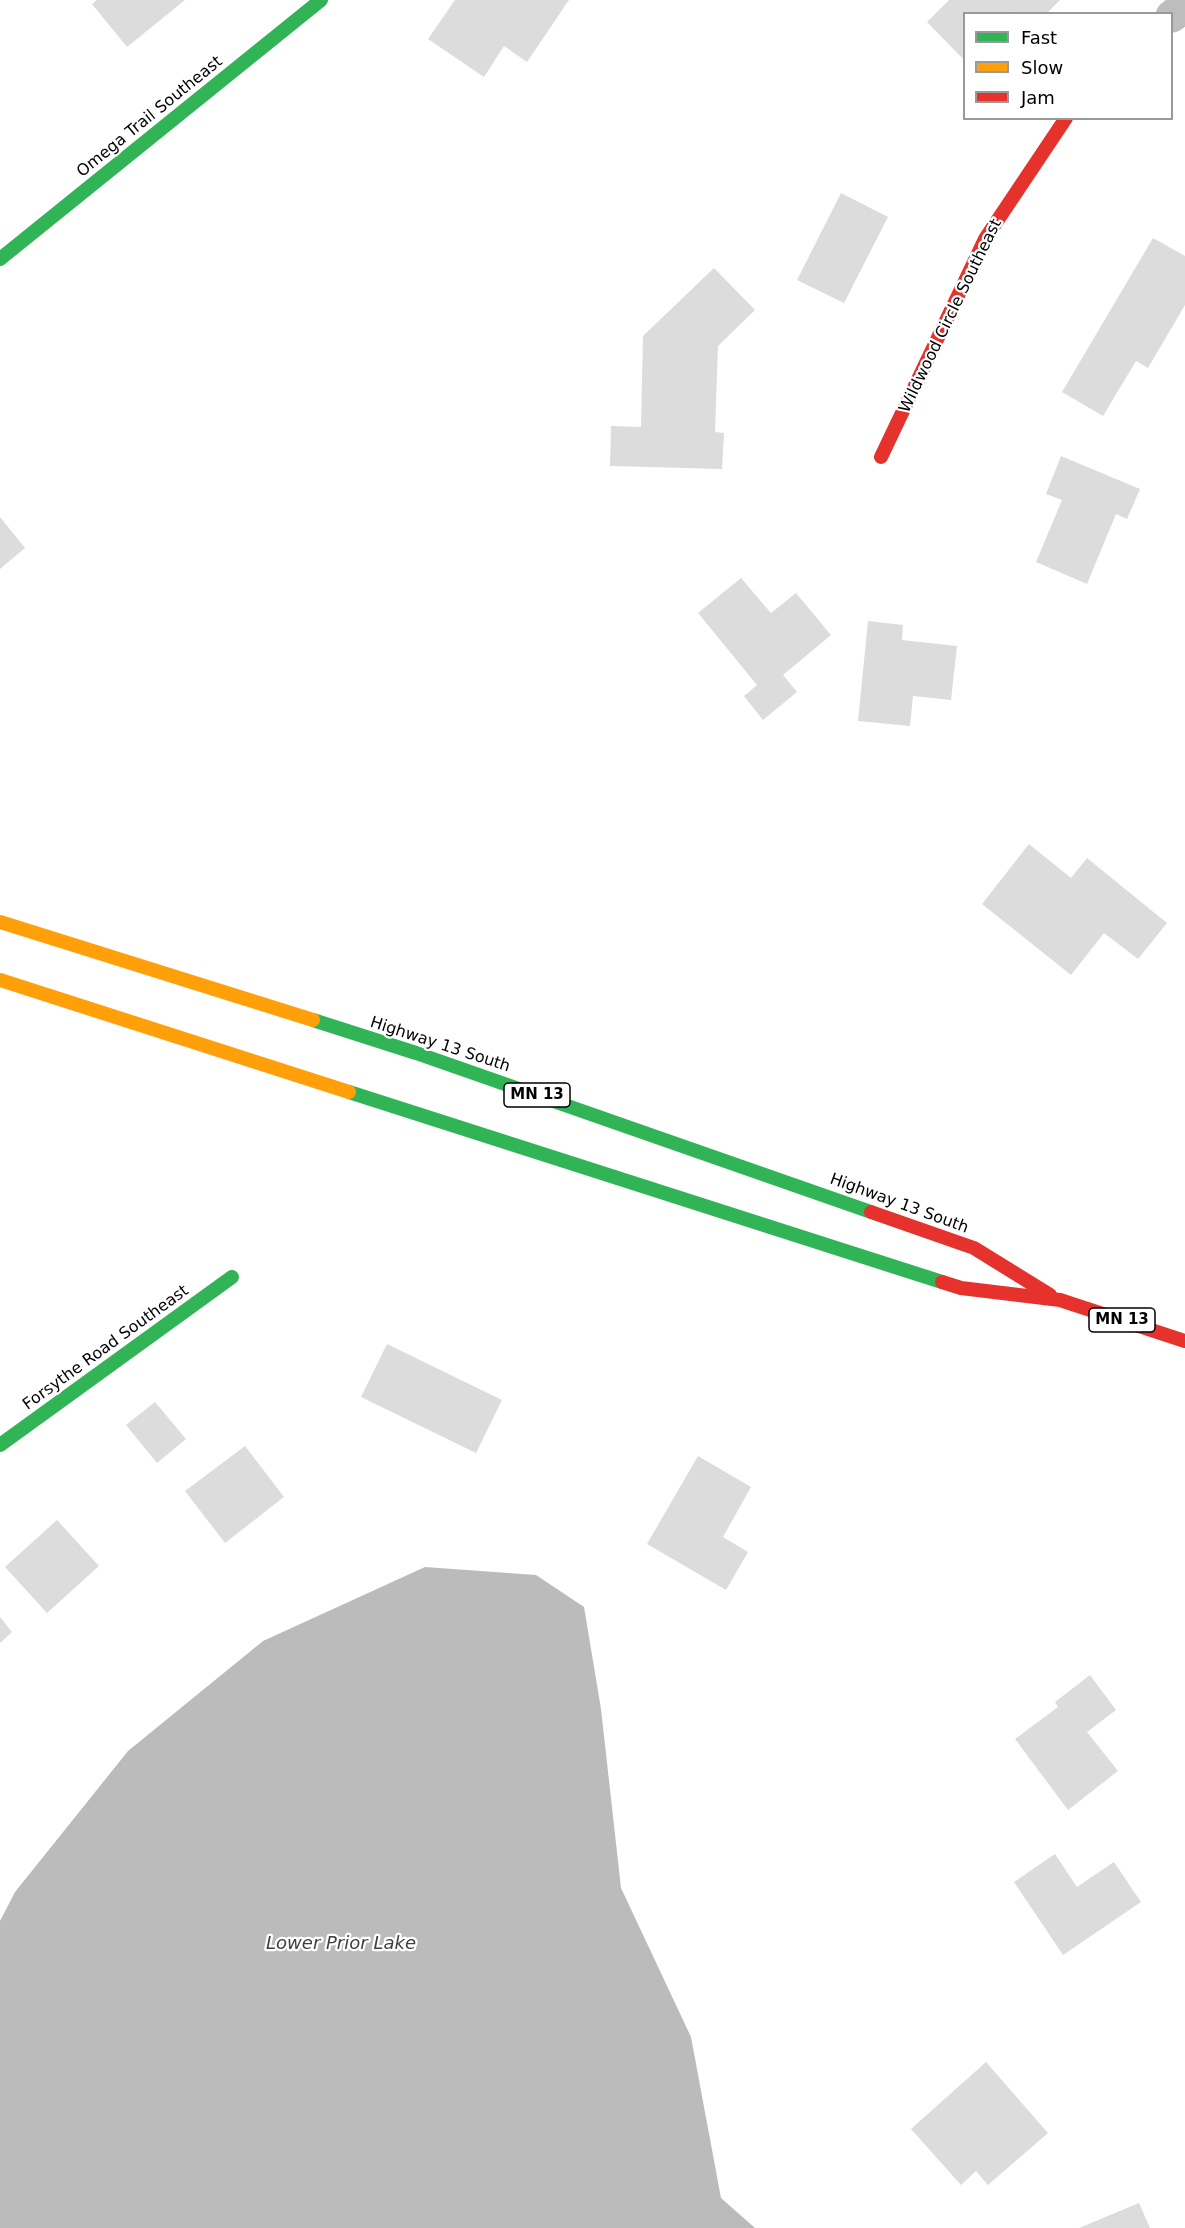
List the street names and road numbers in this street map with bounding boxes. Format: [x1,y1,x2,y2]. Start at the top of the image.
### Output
street label: Omega Trail Southeast [73,52,227,182]
street label: Wildwood Circle Southeast [896,216,1006,416]
street label: Highway 13 South [368,1013,512,1077]
road number: MN 13 [504,1083,570,1107]
street label: Highway 13 South [827,1170,971,1238]
street label: Forsythe Road Southeast [19,1281,193,1415]
road number: MN 13 [1089,1308,1155,1332]

